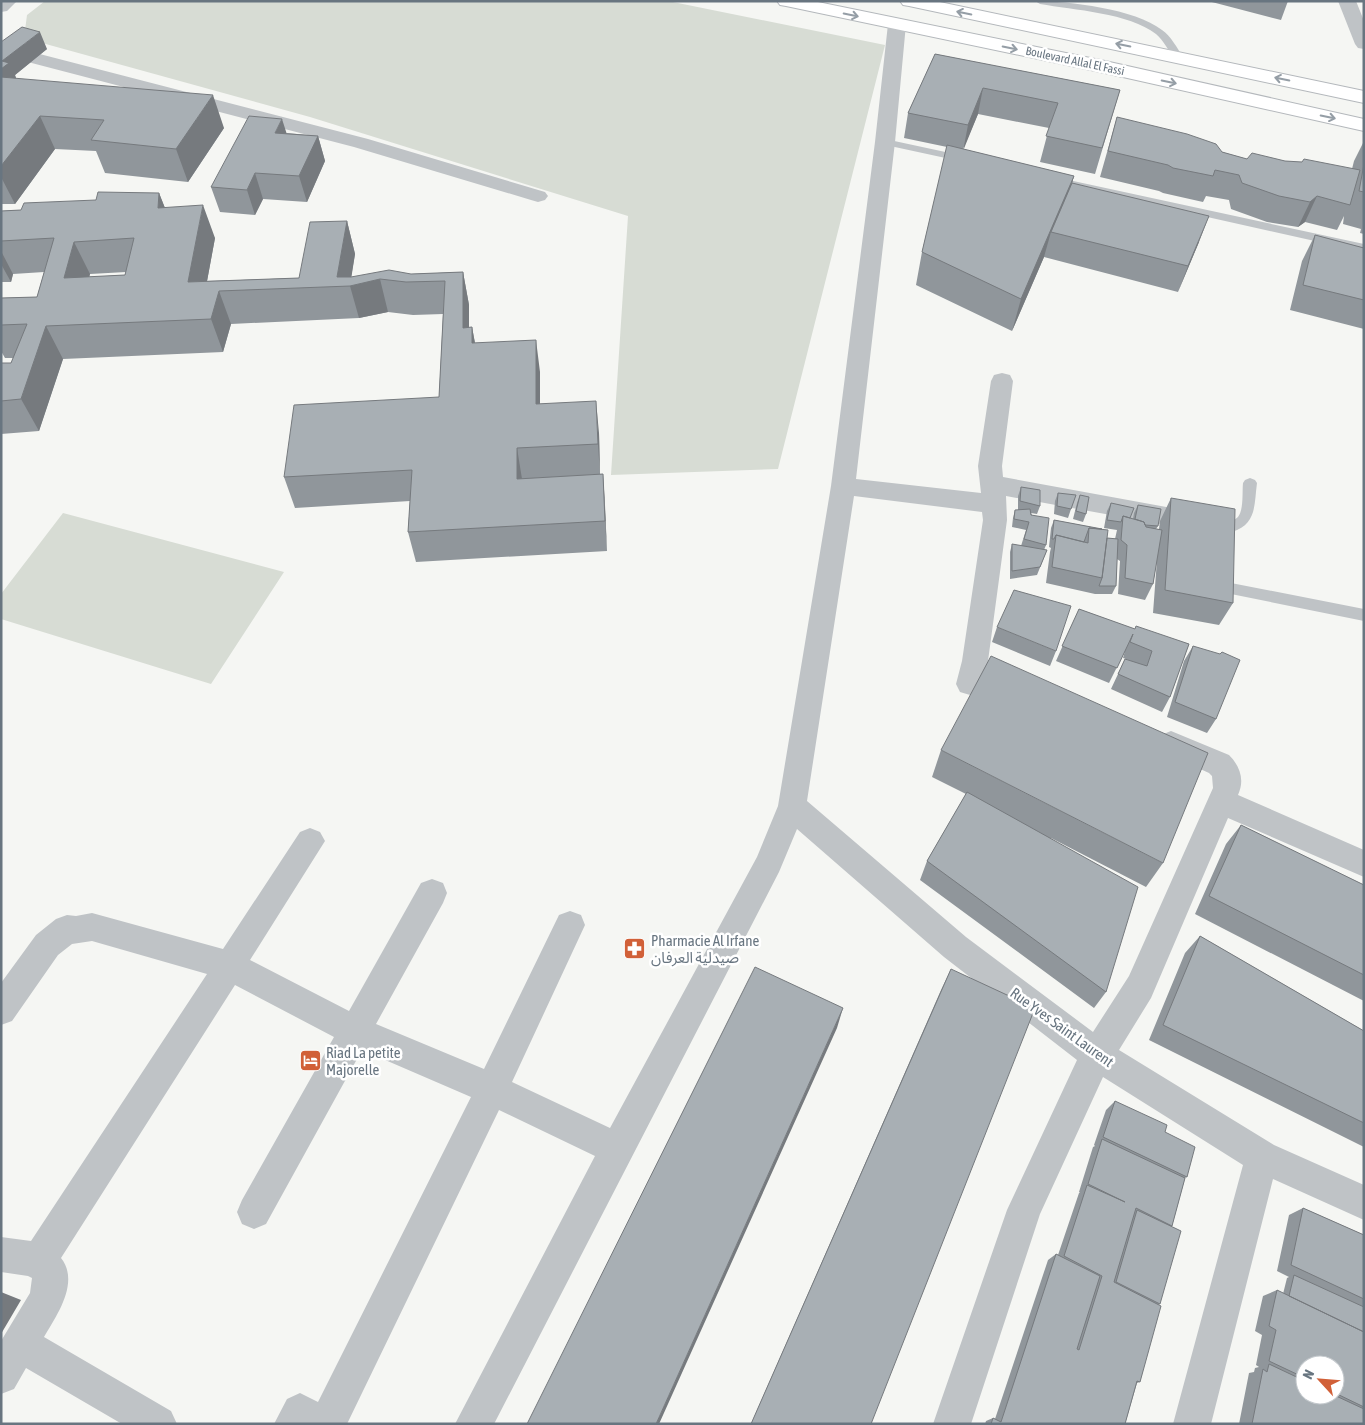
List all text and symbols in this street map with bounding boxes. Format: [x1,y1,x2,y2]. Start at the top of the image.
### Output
one-way arrow [956,7,972,17]
one-way arrow [843,10,859,20]
one-way arrow [1115,40,1131,50]
one-way arrow [1002,43,1018,53]
street label: Boulevard Allal El Fassi [1024,44,1126,78]
one-way arrow [1274,74,1290,83]
one-way arrow [1161,77,1177,87]
one-way arrow [1319,113,1335,122]
place label: Pharmacie Al Irfane صيدلية العرفان [651,932,760,967]
pharmacy icon: Pharmacie Al Irfane صيدلية العرفان [623,937,647,961]
street label: Rue Yves Saint Laurent [1007,984,1117,1070]
place label: Riad La petite Majorelle [326,1044,401,1078]
hotel icon: Riad La petite Majorelle [298,1049,322,1073]
north arrow [1295,1355,1345,1405]
text: N [1299,1367,1317,1382]

